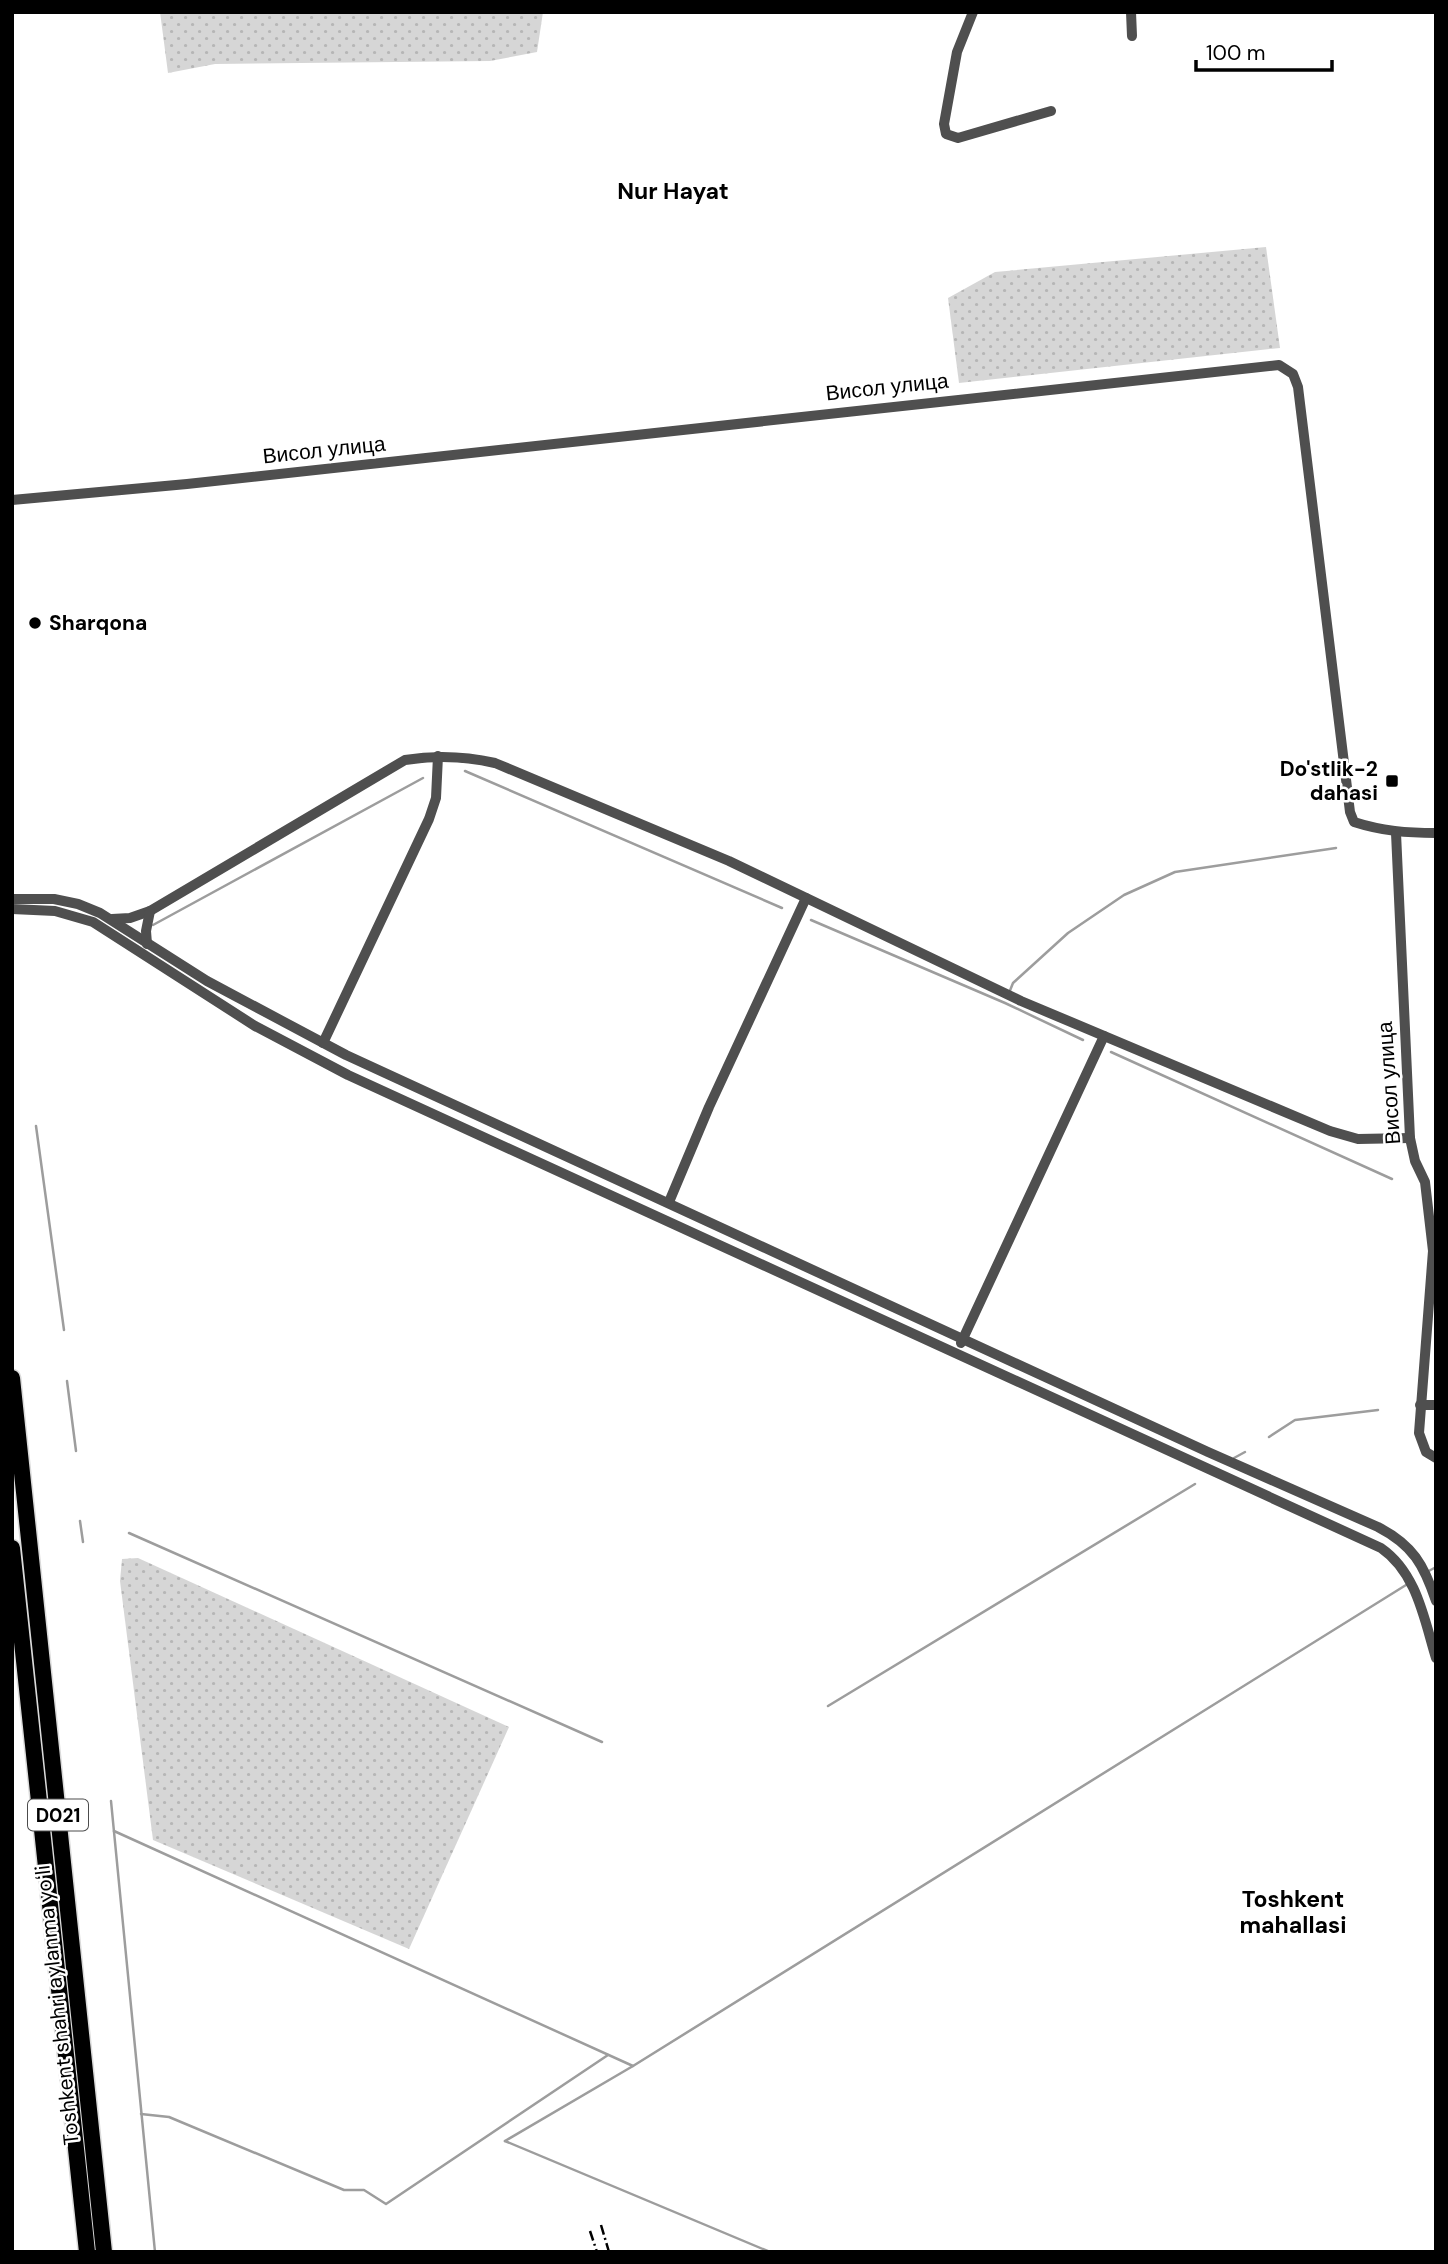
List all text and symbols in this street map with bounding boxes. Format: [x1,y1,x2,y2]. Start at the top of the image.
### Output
scale bar [1196,28,1332,72]
text: 100 m [1206,39,1266,67]
district label: Nur Hayat [617,176,729,206]
street label: Висол улица [824,367,950,407]
street label: Висол улица [261,430,387,470]
place label: Sharqona [49,609,147,637]
marker: Sharqona [27,615,43,631]
place label: Do'stlik-2 dahasi [1280,755,1378,807]
marker: Do'stlik-2 dahasi [1384,773,1400,789]
street label: Висол улица [1371,1020,1407,1145]
road number: D021 [28,1800,88,1830]
street label: Toshkent shahri aylanma yoʻli [28,1864,86,2146]
district label: Toshkent mahallasi [1239,1884,1347,1940]

